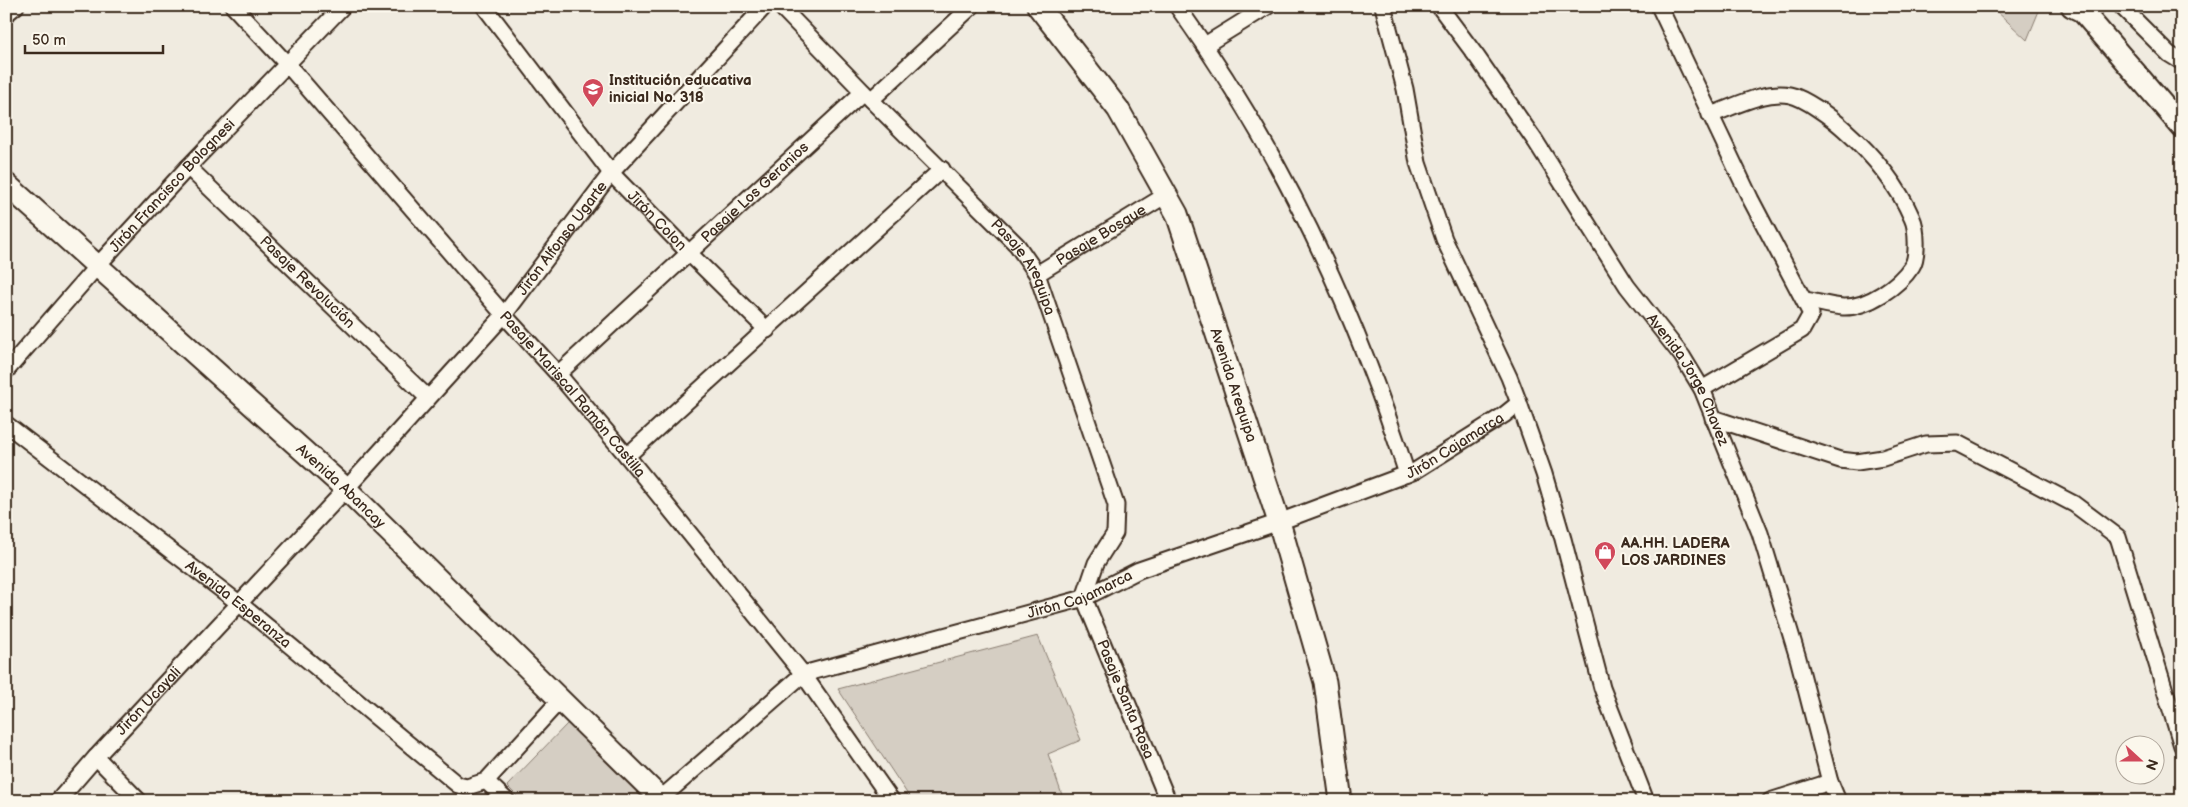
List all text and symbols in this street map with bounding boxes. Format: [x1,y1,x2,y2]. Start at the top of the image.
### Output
scale bar [25,22,162,54]
text: 50 m [32,31,66,50]
place label: Institución educativa inicial No. 318 [609,71,752,107]
school or university icon: Institución educativa inicial No. 318 [581,77,605,108]
street label: Jirón Francisco Bolognesi [105,115,239,257]
street label: Pasaje Los Geranios [697,138,813,247]
street label: Jirón Alfonso Ugarte [513,177,612,299]
street label: Jirón Colon [623,186,691,255]
street label: Pasaje Bosque [1053,200,1150,270]
street label: Pasaje Arequipa [987,215,1059,318]
street label: Pasaje Revolución [256,232,359,333]
street label: Pasaje Mariscal Ramón Castilla [495,307,650,482]
street label: Avenida Jorge Chavez [1642,310,1733,449]
street label: Avenida Arequipa [1205,326,1261,445]
street label: Jirón Cajamarca [1404,409,1507,483]
street label: Avenida Abancay [292,440,390,533]
place label: AA.HH. LADERA LOS JARDINES [1620,534,1730,570]
shop icon: AA.HH. LADERA LOS JARDINES [1593,540,1617,571]
street label: Avenida Esperanza [181,556,295,653]
street label: Jirón Cajamarca [1025,566,1136,623]
street label: Pasaje Santa Rosa [1092,637,1159,762]
street label: Jirón Ucayali [112,663,185,739]
north arrow [2116,734,2166,784]
text: N [2142,757,2161,772]

